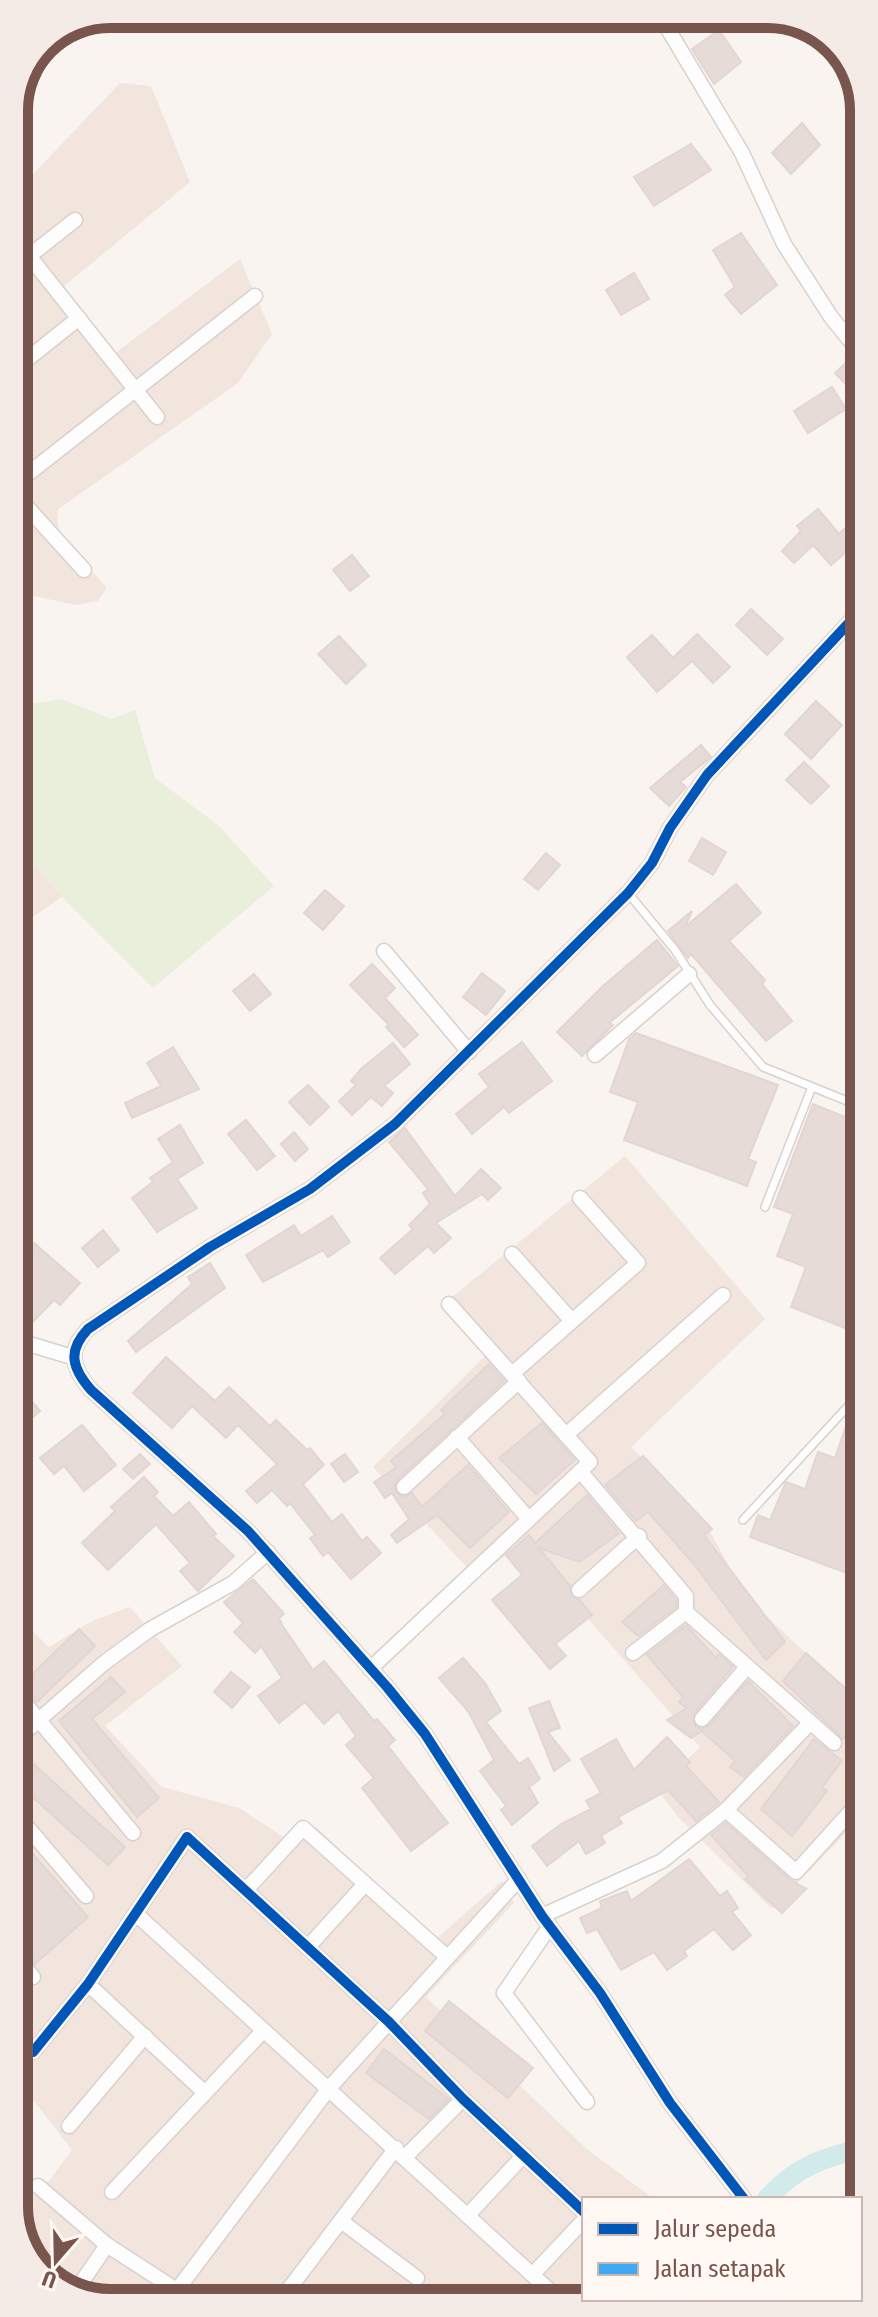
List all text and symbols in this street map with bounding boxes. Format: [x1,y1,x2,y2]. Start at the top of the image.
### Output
legend [582,2197,862,2301]
text: Jalur sepeda [654,2215,776,2243]
north arrow [16,2221,96,2301]
text: Jalan setapak [654,2255,786,2283]
text: U [39,2264,60,2294]

